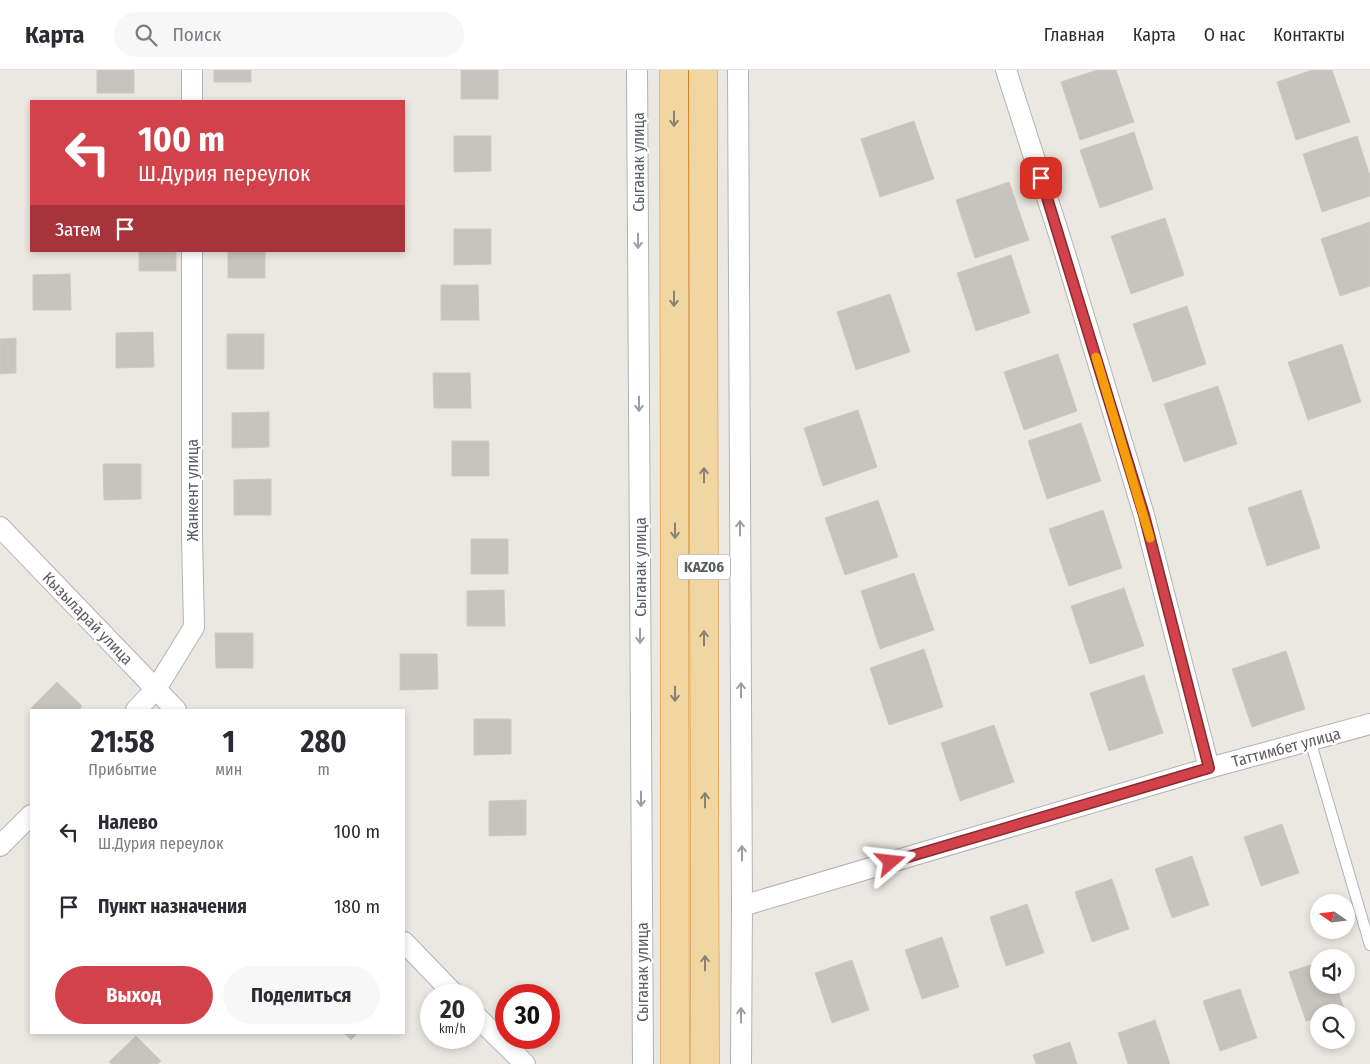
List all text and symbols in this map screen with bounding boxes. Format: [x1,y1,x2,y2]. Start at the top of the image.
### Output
search box [114,12,464,57]
text: Карта [25,21,84,49]
icon: search [132,21,160,49]
text: Поиск [172,23,221,46]
text: Главная [1044,24,1105,46]
text: Карта [1133,24,1176,46]
text: О нас [1204,24,1245,46]
text: Контакты [1273,24,1345,46]
one-way arrow [669,110,679,126]
street label: Сыганак улица [629,112,648,212]
text: 100 m [138,118,225,160]
icon: left [55,120,120,185]
pin [1020,157,1062,199]
text: Ш.Дурия переулок [138,160,310,187]
icon: arrive [1027,164,1055,192]
icon: arrive [111,215,139,243]
text: Затем [55,218,101,241]
one-way arrow [633,232,643,249]
one-way arrow [669,290,679,306]
one-way arrow [634,395,644,411]
street label: Жанкент улица [183,439,202,541]
one-way arrow [699,468,709,484]
street label: Сыганак улица [631,517,650,617]
one-way arrow [735,520,745,536]
one-way arrow [670,522,680,539]
road number: KАZ06 [678,554,730,580]
street label: Кызыларай улица [39,568,137,669]
one-way arrow [636,628,645,644]
one-way arrow [699,630,709,646]
one-way arrow [736,683,746,699]
one-way arrow [670,685,680,701]
text: 21:58 [91,724,155,760]
text: 1 [222,724,235,760]
text: 280 [301,724,347,760]
street label: Таттимбет улица [1230,724,1343,771]
text: Прибытие [88,760,157,779]
text: мин [215,760,242,779]
text: m [317,760,330,779]
one-way arrow [636,790,646,806]
one-way arrow [700,793,710,809]
text: Налево [98,811,158,834]
icon: left [55,818,83,846]
text: 100 m [334,820,380,843]
text: Ш.Дурия переулок [98,834,223,853]
position arrow [864,835,916,887]
one-way arrow [737,845,747,862]
icon: arrive [55,893,83,921]
north arrow [1310,894,1355,939]
map controls [1310,894,1355,1049]
text: Пункт назначения [98,895,247,918]
text: 180 m [334,895,380,918]
street label: Сыганак улица [633,922,652,1022]
button: sound [1310,949,1355,994]
one-way arrow [700,955,710,972]
button: Выход [55,966,213,1024]
button: Поделиться [223,966,380,1024]
speed limit sign: 30 [495,984,560,1049]
text: 20 [440,995,465,1025]
button: search [1310,1004,1355,1049]
one-way arrow [736,1008,746,1024]
text: km/h [439,1022,466,1036]

